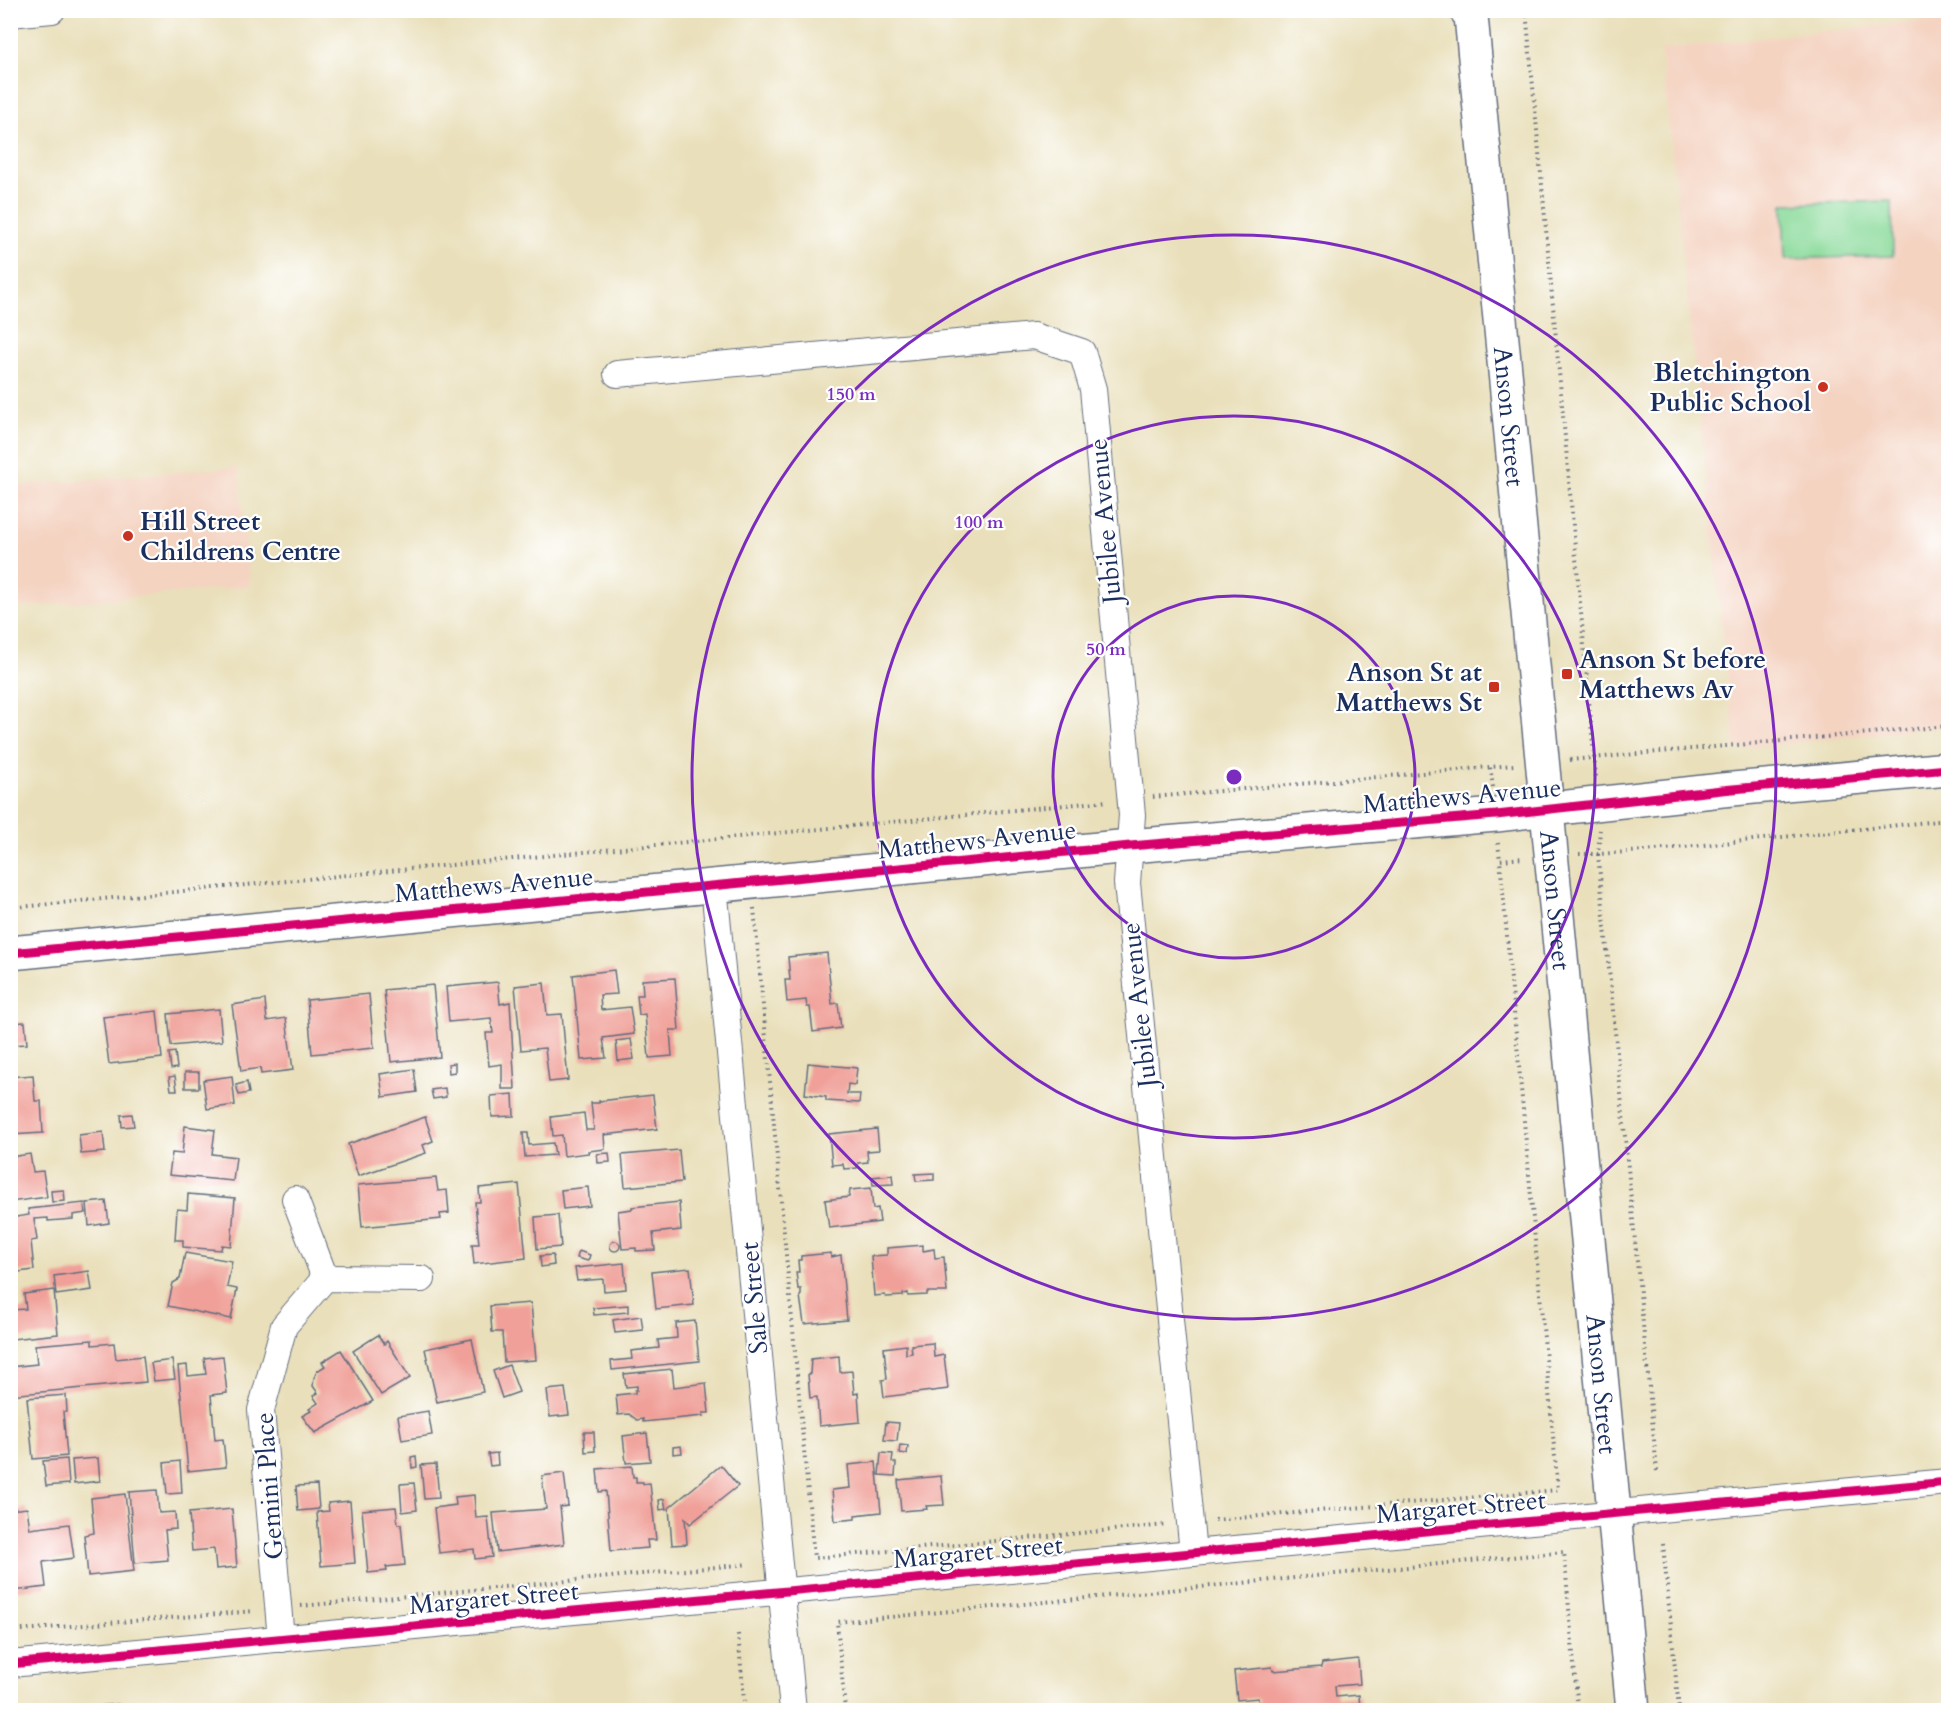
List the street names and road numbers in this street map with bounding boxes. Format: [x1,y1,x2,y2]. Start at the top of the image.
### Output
street label: Anson Street [1485,345,1533,488]
street label: Jubilee Avenue [1080,437,1130,609]
street label: Matthews Avenue [1361,770,1563,822]
street label: Matthews Avenue [876,812,1078,868]
street label: Anson Street [1531,829,1580,972]
street label: Matthews Avenue [393,859,595,911]
street label: Jubilee Avenue [1113,921,1165,1093]
street label: Sale Street [732,1241,776,1355]
street label: Anson Street [1578,1312,1626,1455]
street label: Gemini Place [246,1411,292,1561]
street label: Margaret Street [1375,1482,1547,1532]
street label: Margaret Street [892,1527,1064,1577]
street label: Margaret Street [408,1573,580,1623]

